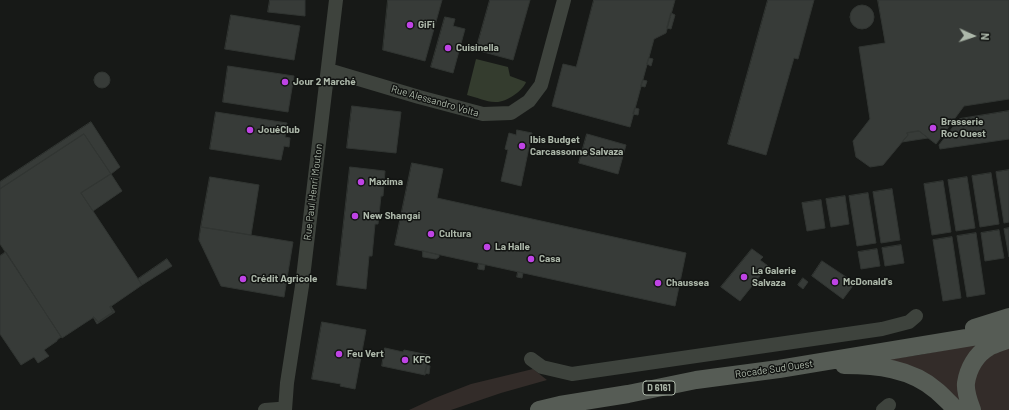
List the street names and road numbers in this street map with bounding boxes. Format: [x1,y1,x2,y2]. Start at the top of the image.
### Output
street label: Rue Alessandro Volta [390,83,480,119]
street label: Rue Paul Henri Mouton [301,143,325,241]
street label: Rocade Sud Ouest [734,358,814,380]
road number: D 6161 [643,381,675,395]

